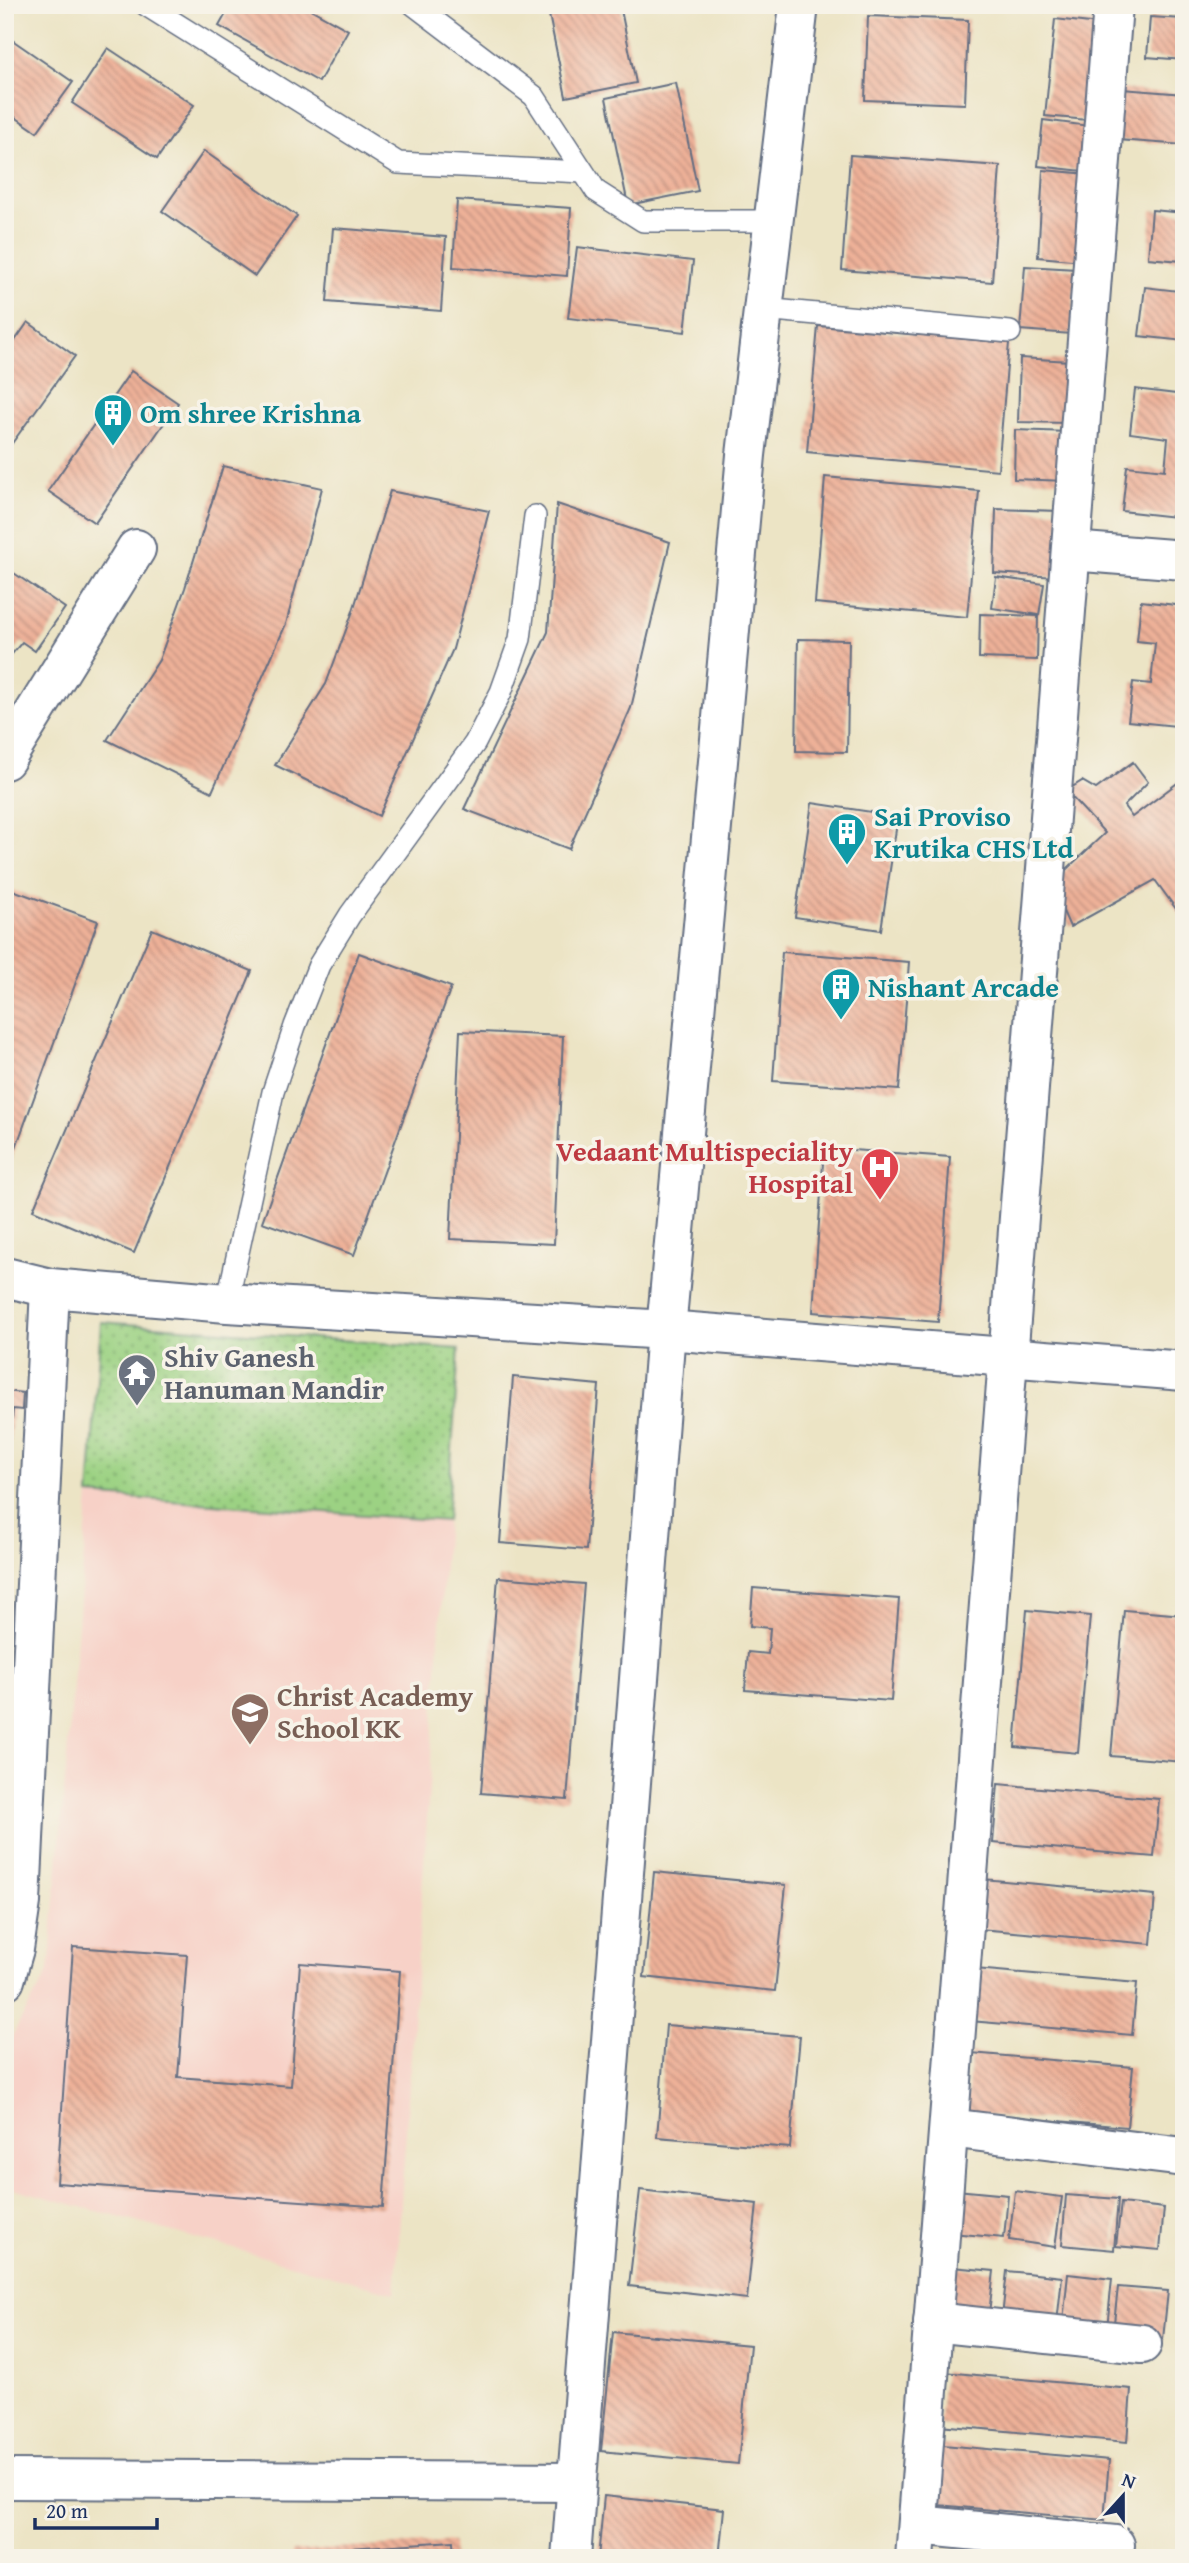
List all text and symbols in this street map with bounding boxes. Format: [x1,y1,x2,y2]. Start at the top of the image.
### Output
building icon: Om shree Krishna [92,392,134,447]
place label: Om shree Krishna [140,392,362,433]
place label: Sai Proviso Krutika CHS Ltd [874,795,1075,868]
building icon: Sai Proviso Krutika CHS Ltd [826,811,868,866]
building icon: Nishant Arcade [820,966,862,1021]
place label: Nishant Arcade [868,966,1059,1007]
place label: Vedaant Multispeciality Hospital [556,1130,854,1203]
hospital icon: Vedaant Multispeciality Hospital [859,1146,901,1201]
place label: Shiv Ganesh Hanuman Mandir [164,1336,384,1409]
temple icon: Shiv Ganesh Hanuman Mandir [116,1352,158,1407]
place label: Christ Academy School KK [277,1675,474,1748]
school or university icon: Christ Academy School KK [229,1691,271,1746]
north arrow [1088,2462,1158,2532]
text: N [1118,2465,1140,2496]
scale bar [35,2486,158,2530]
text: 20 m [46,2495,88,2526]

